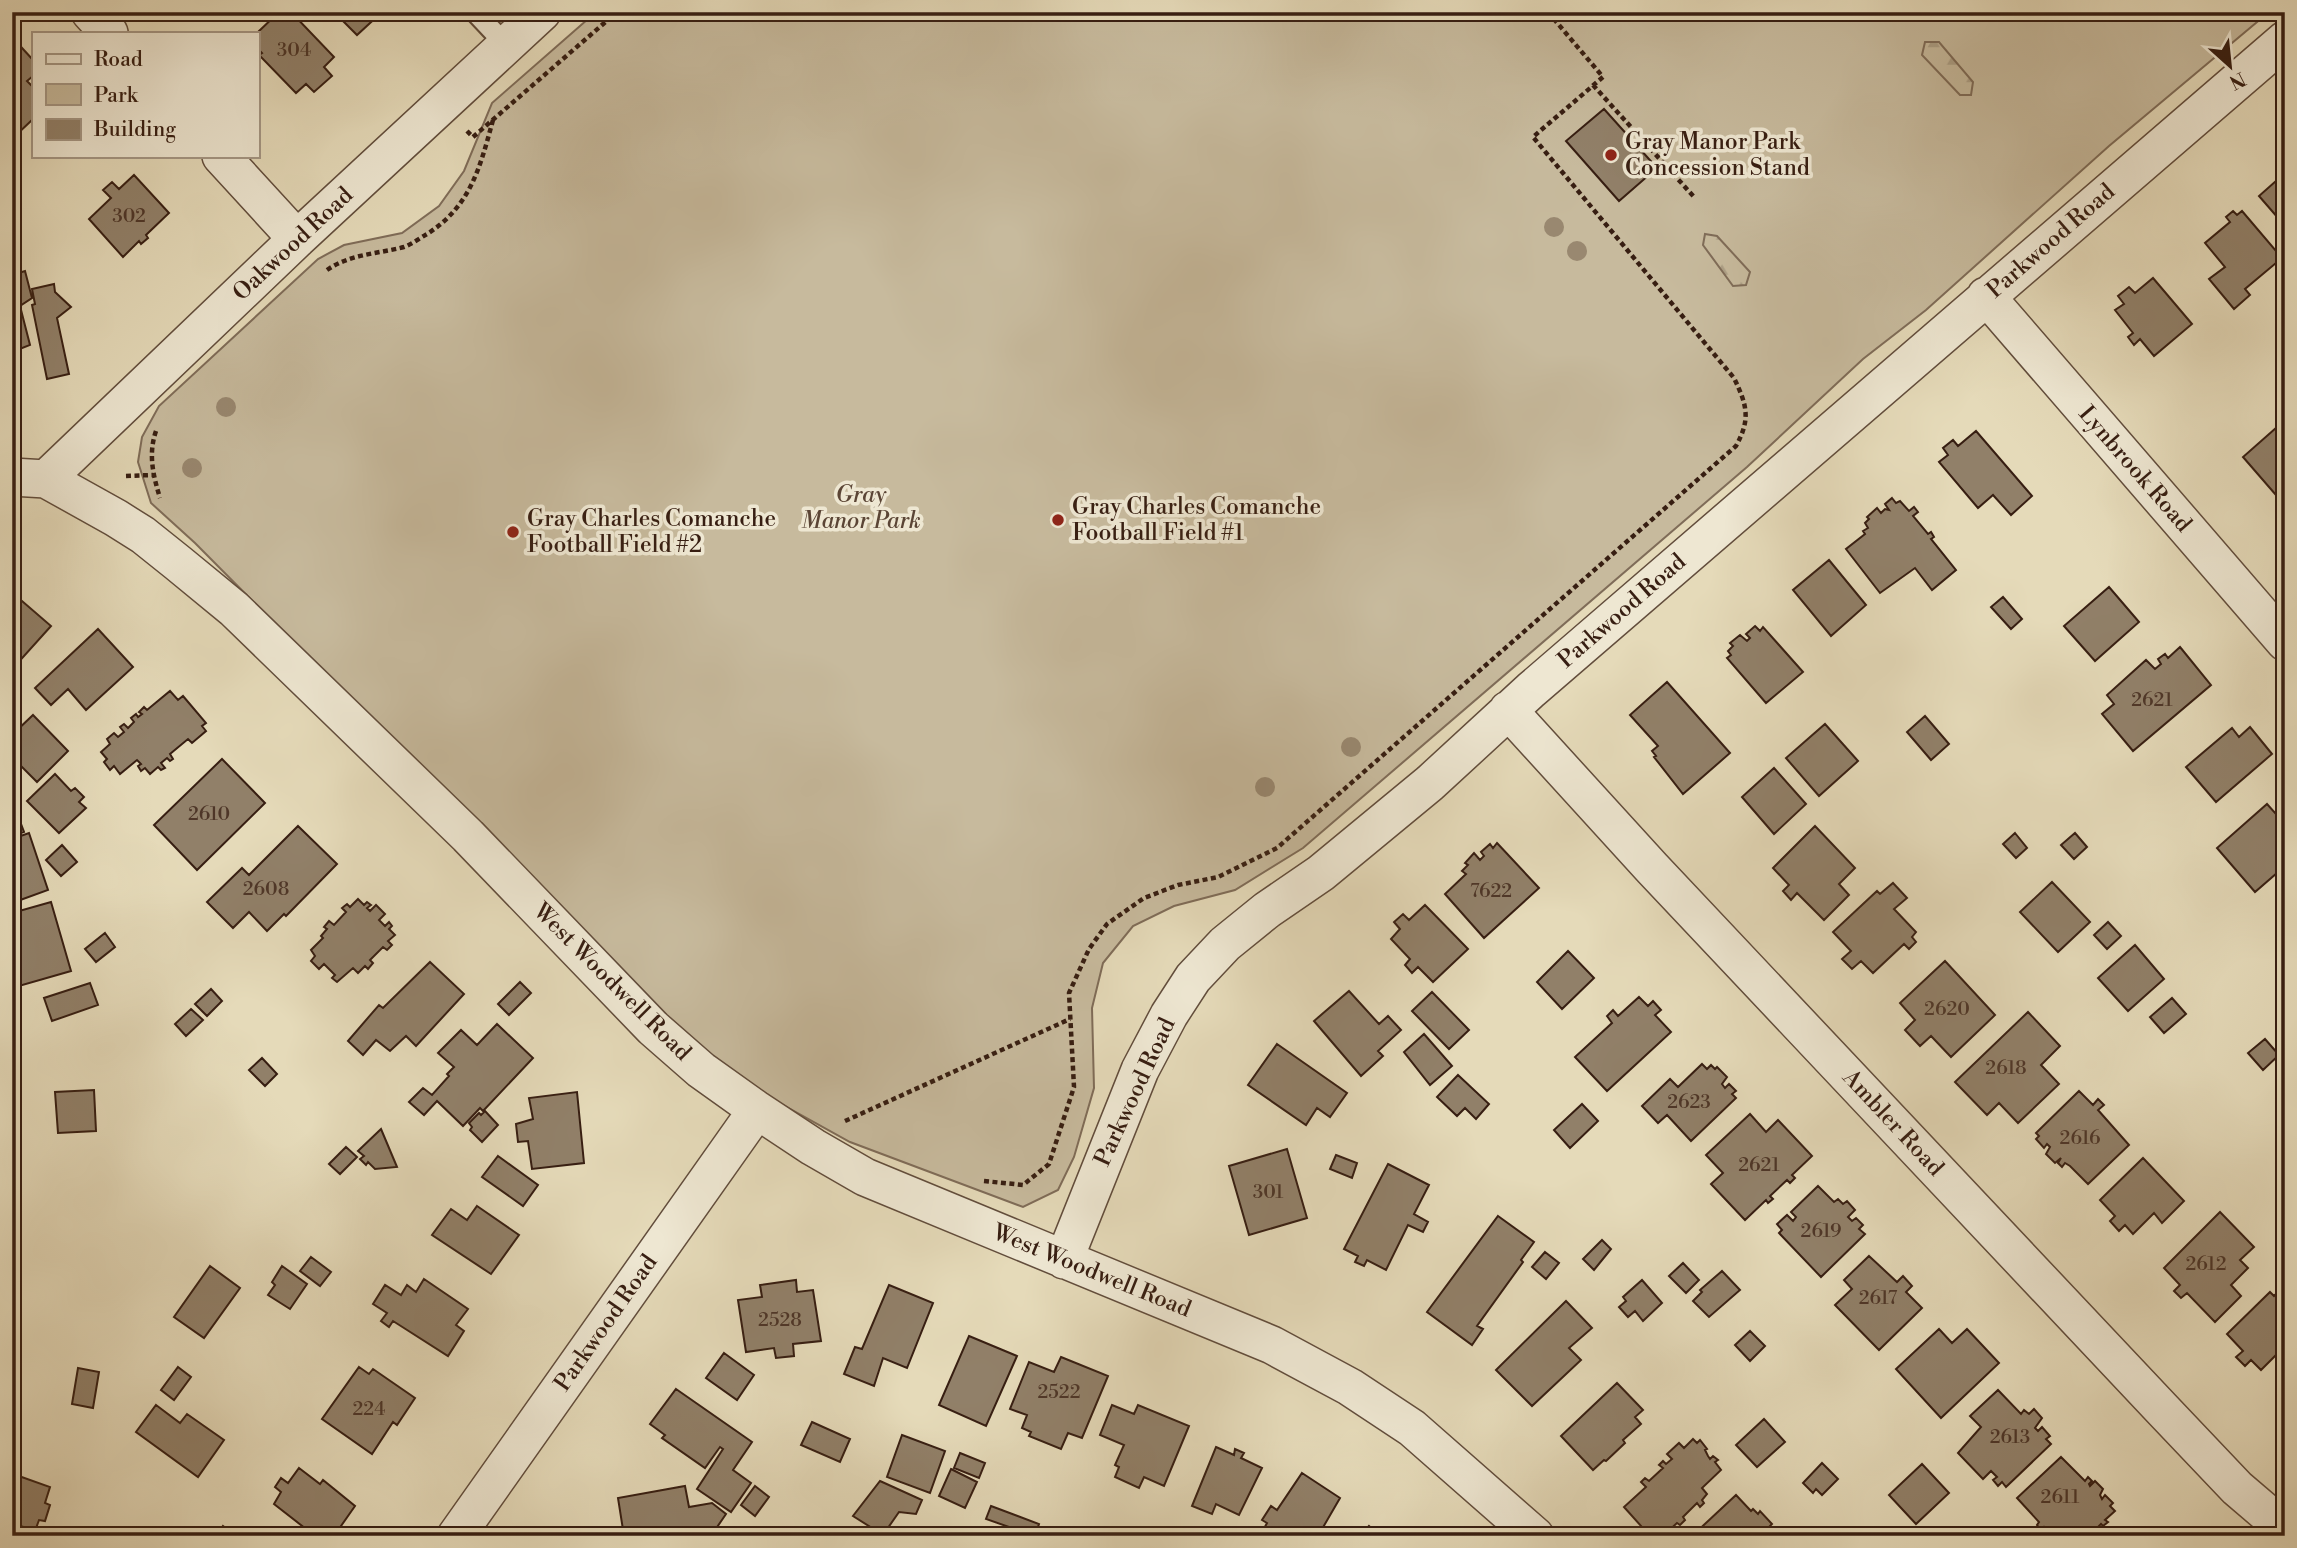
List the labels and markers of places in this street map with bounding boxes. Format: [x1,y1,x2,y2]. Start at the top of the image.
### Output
place label: Gray Manor Park Concession Stand [1625,128,1810,182]
marker: Gray Manor Park Concession Stand [1603,147,1619,163]
place label: Gray Charles Comanche Football Field #1 [1072,493,1321,547]
place label: Gray Charles Comanche Football Field #2 [527,505,776,559]
marker: Gray Charles Comanche Football Field #1 [1050,512,1066,528]
marker: Gray Charles Comanche Football Field #2 [505,524,521,540]

